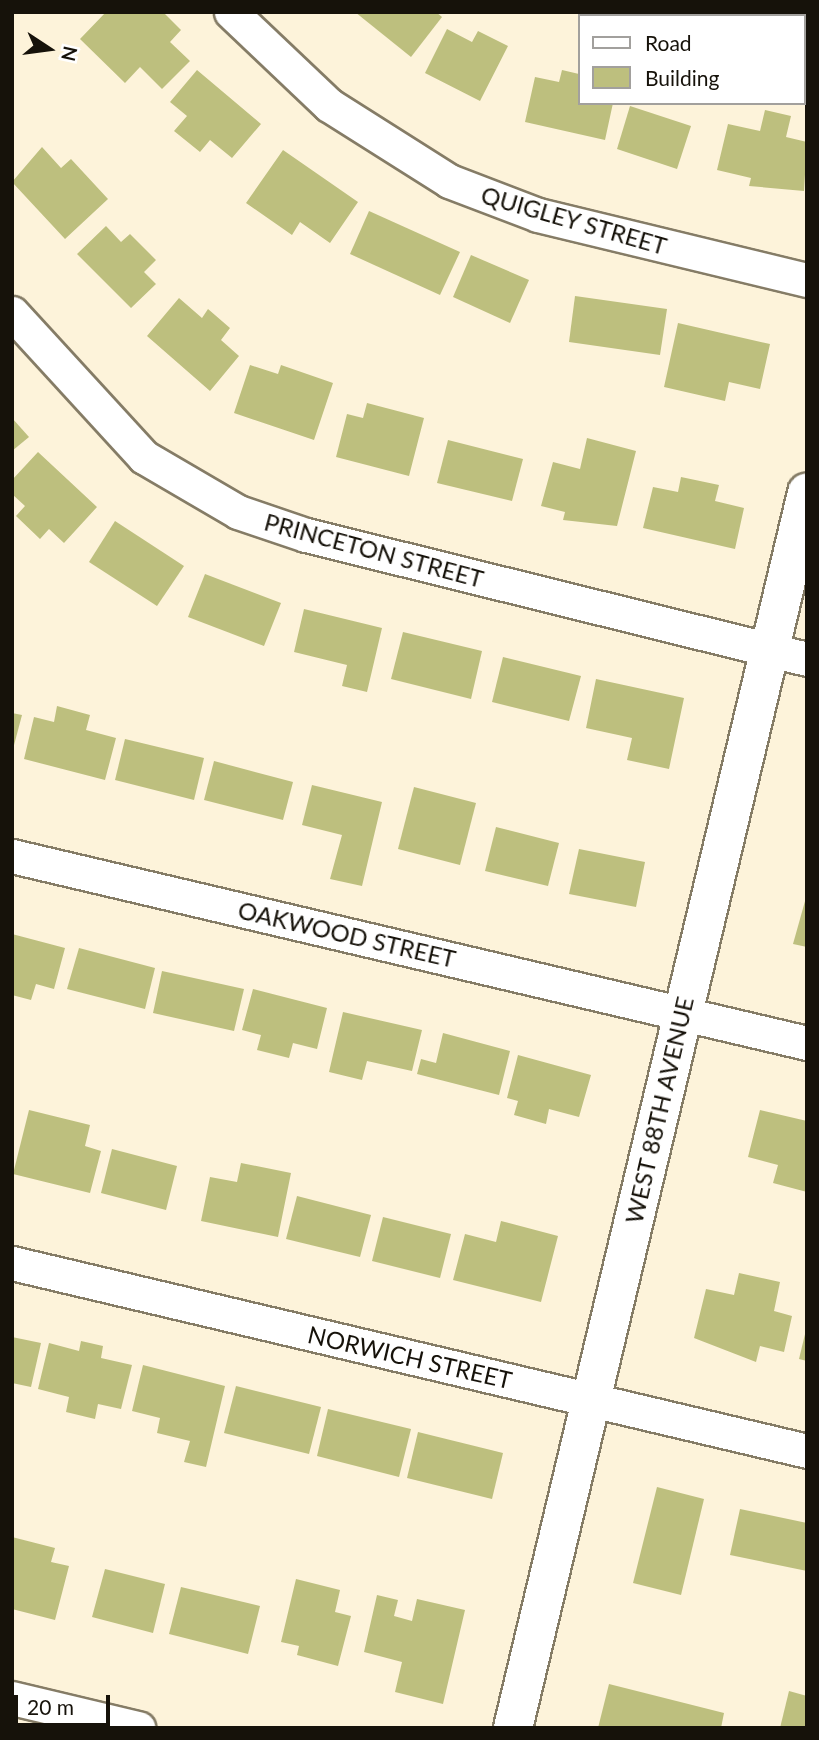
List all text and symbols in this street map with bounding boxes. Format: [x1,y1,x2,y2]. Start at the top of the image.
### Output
north arrow [14,14,84,84]
legend [578,14,805,105]
text: Road [645,30,692,55]
text: N [57,44,83,64]
text: Building [645,65,720,90]
street label: QUIGLEY STREET [477,180,671,260]
street label: PRINCETON STREET [261,507,487,593]
street label: OAKWOOD STREET [235,895,459,973]
street label: WEST 88TH AVENUE [619,993,699,1227]
street label: NORWICH STREET [305,1320,515,1394]
scale bar [18,1680,114,1724]
text: 20 m [27,1694,74,1719]

